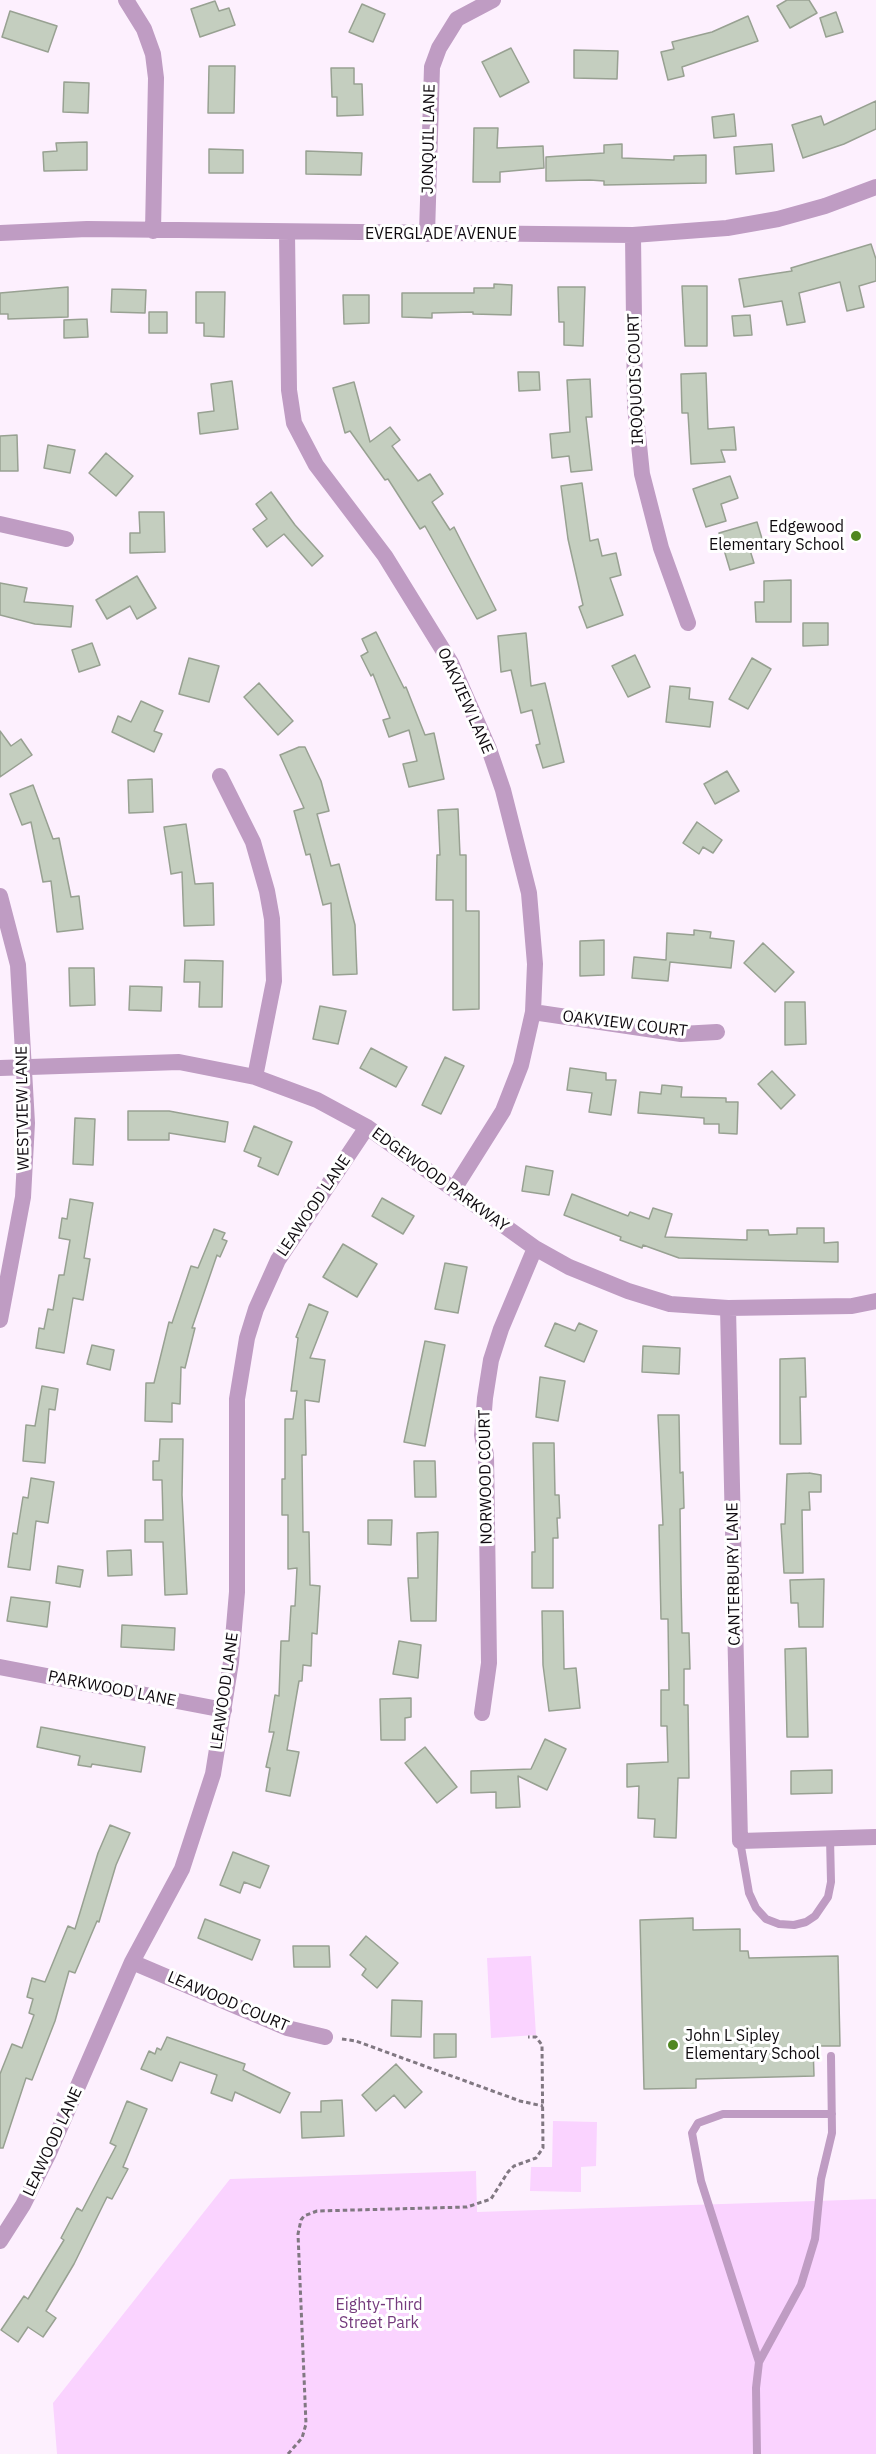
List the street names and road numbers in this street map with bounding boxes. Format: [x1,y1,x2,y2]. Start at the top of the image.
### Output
street label: JONQUIL LANE [418,84,440,194]
street label: EVERGLADE AVENUE [365,224,517,244]
street label: IROQUOIS COURT [624,313,648,445]
street label: OAKVIEW LANE [433,645,497,757]
street label: OAKVIEW COURT [561,1007,689,1041]
street label: WESTVIEW LANE [12,1046,34,1170]
street label: EDGEWOOD PARKWAY [368,1124,512,1236]
street label: LEAWOOD LANE [273,1152,355,1260]
street label: NORWOOD COURT [475,1409,497,1545]
street label: CANTERBURY LANE [723,1502,745,1646]
street label: LEAWOOD LANE [207,1631,243,1751]
street label: PARKWOOD LANE [46,1667,178,1711]
street label: LEAWOOD COURT [164,1968,292,2036]
street label: LEAWOOD LANE [19,2084,87,2200]

